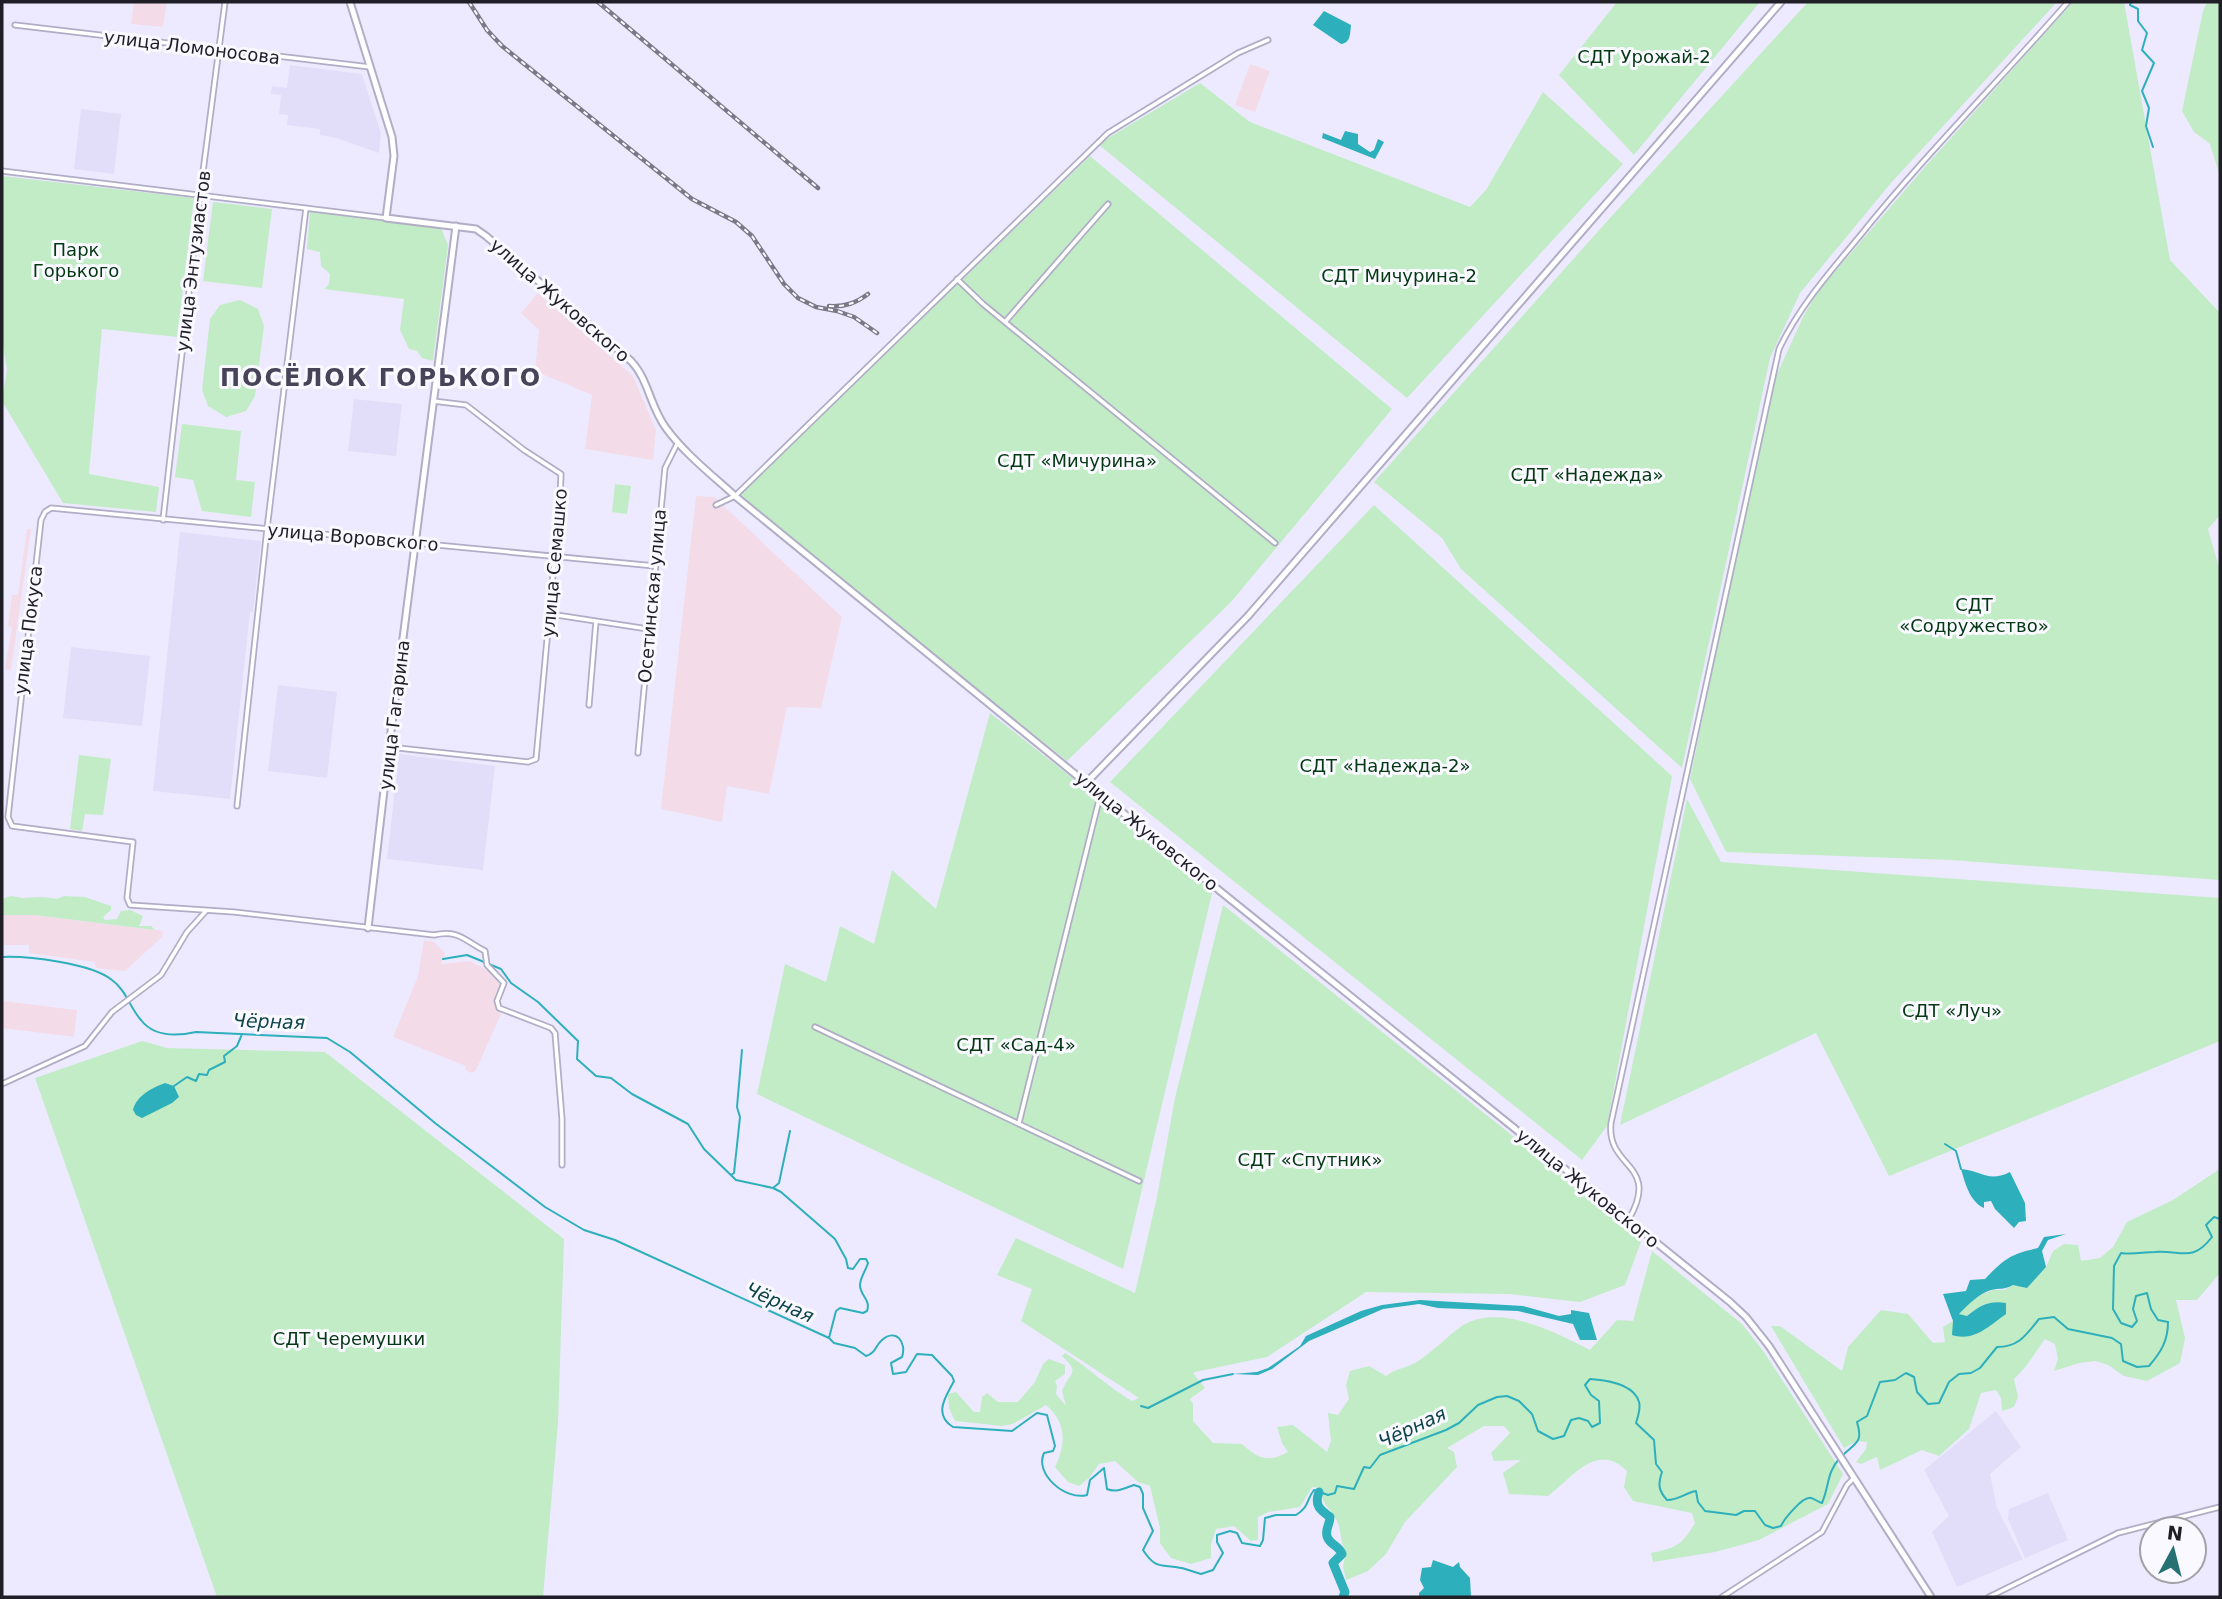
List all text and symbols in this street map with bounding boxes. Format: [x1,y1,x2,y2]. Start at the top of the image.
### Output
street label: улица Ломоносова [103,26,281,68]
park label: СДТ Урожай-2 [1577,46,1711,67]
street label: улица Энтузиастов [171,169,215,353]
street label: улица Жуковского [486,234,634,366]
park label: Парк Горького [33,239,119,281]
park label: СДТ Мичурина-2 [1321,265,1477,286]
district label: ПОСЁЛОК ГОРЬКОГО [220,363,542,392]
park label: СДТ «Мичурина» [997,450,1157,471]
park label: СДТ «Надежда» [1510,464,1664,485]
street label: улица Семашко [537,488,571,638]
street label: Осетинская улица [634,508,670,684]
street label: улица Воровского [267,519,439,555]
street label: улица Покуса [10,564,46,696]
park label: СДТ «Содружество» [1899,594,2049,636]
street label: улица Гагарина [374,639,414,791]
park label: СДТ «Надежда-2» [1299,755,1471,776]
street label: улица Жуковского [1071,767,1223,895]
park label: СДТ «Луч» [1902,1000,2002,1021]
water label: Чёрная [232,1009,306,1033]
park label: СДТ «Сад-4» [956,1034,1076,1055]
street label: улица Жуковского [1512,1124,1664,1252]
park label: СДТ «Спутник» [1237,1149,1383,1170]
water label: Чёрная [743,1277,817,1327]
park label: СДТ Черемушки [273,1328,425,1349]
water label: Чёрная [1375,1402,1449,1452]
north arrow [2138,1515,2208,1585]
text: N [2166,1521,2184,1545]

